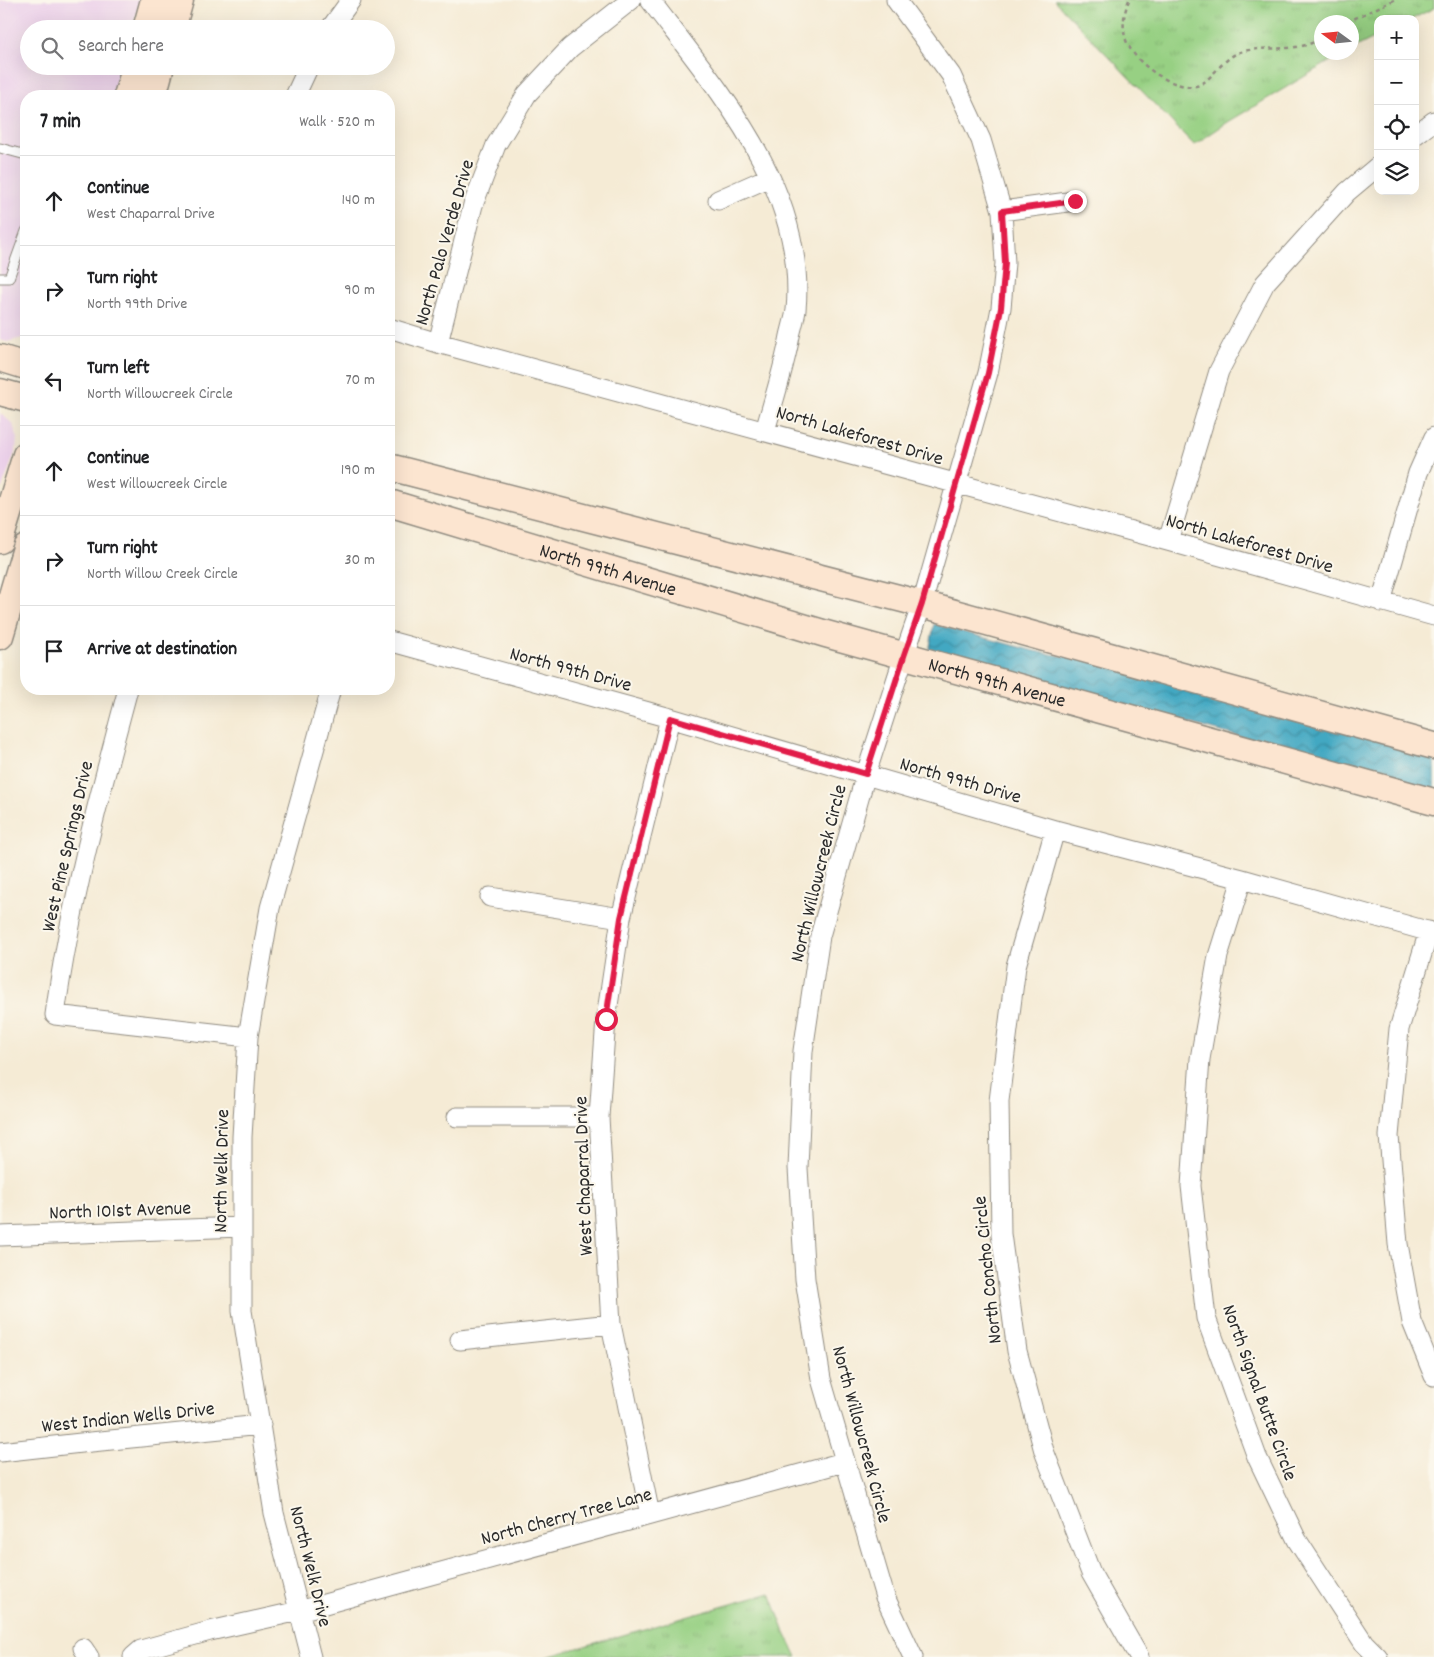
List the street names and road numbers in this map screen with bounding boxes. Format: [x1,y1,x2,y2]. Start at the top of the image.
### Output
street label: North Palo Verde Drive [409,157,483,329]
street label: North Lakeforest Drive [772,400,946,474]
street label: North Lakeforest Drive [1162,508,1336,582]
street label: North 99th Avenue [536,538,680,605]
street label: North 99th Drive [506,641,635,701]
street label: North 99th Avenue [925,652,1069,717]
street label: North 99th Drive [896,751,1024,813]
street label: West Pine Springs Drive [36,758,102,935]
street label: North Willowcreek Circle [784,782,856,965]
street label: West Chaparral Drive [568,1095,602,1256]
street label: North Welk Drive [208,1109,238,1233]
street label: North Concho Circle [967,1194,1011,1345]
street label: North 101st Avenue [49,1196,192,1228]
street label: North Signal Butte Circle [1213,1301,1303,1485]
street label: North Willowcreek Circle [823,1343,897,1527]
street label: West Indian Wells Drive [40,1396,216,1442]
street label: North Cherry Tree Lane [478,1482,656,1554]
street label: North Welk Drive [281,1503,338,1630]

